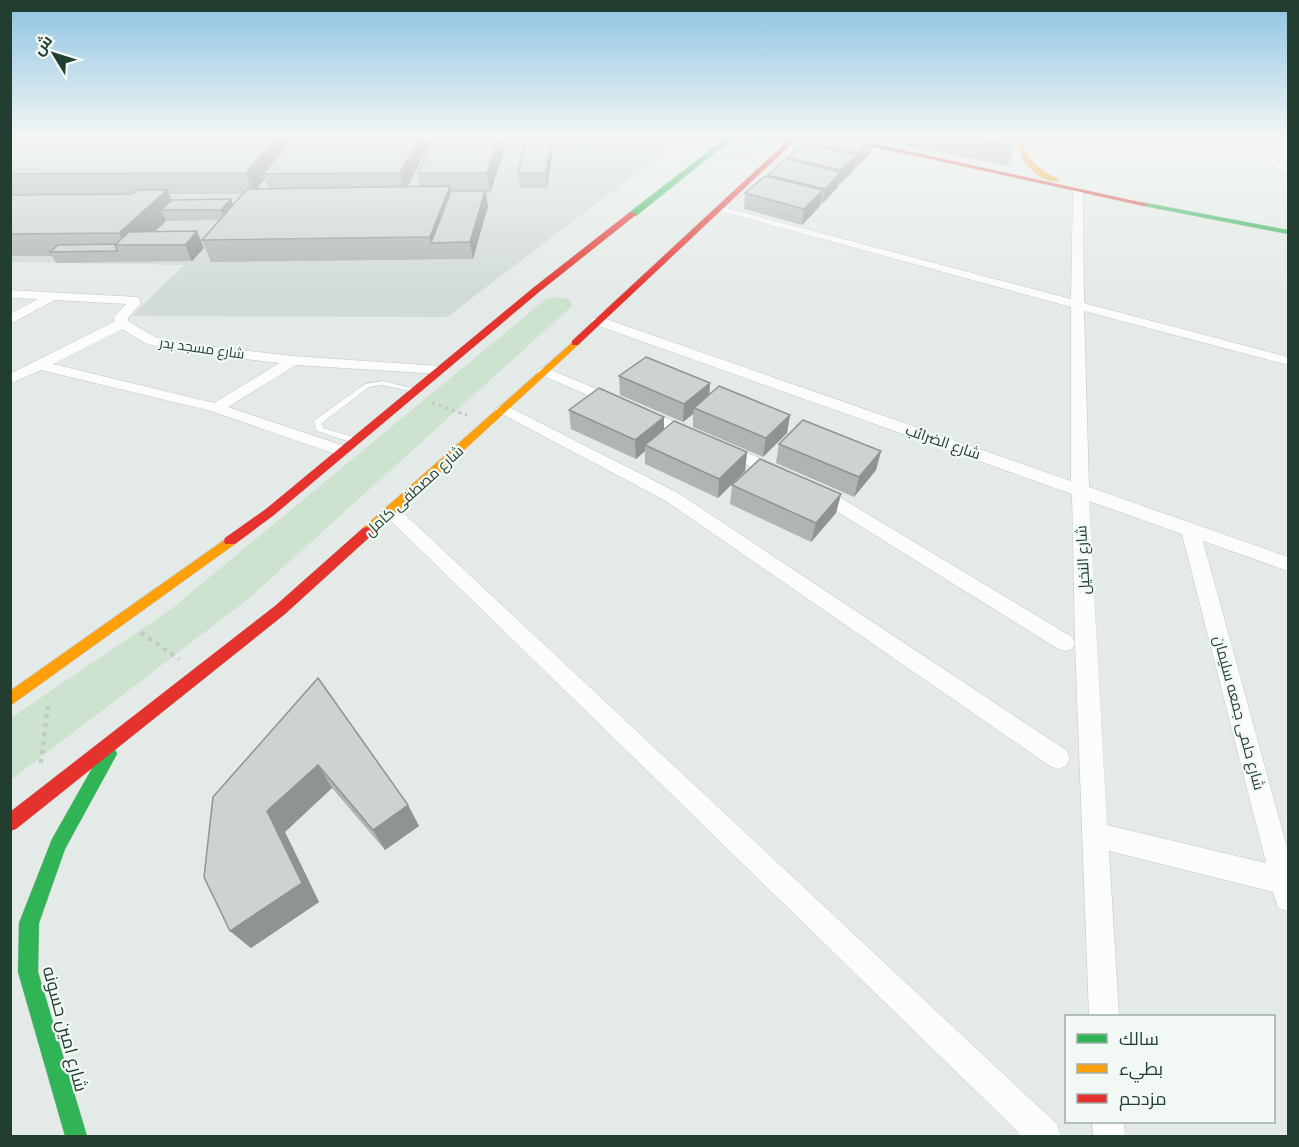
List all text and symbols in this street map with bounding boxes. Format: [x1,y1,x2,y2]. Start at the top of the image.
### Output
north arrow [24,24,84,84]
text: ش [29,31,56,59]
street label: شارع مسجد بدر [157,334,246,363]
street label: شارع الضرائب [903,421,983,465]
street label: شارع مصطفى كامل [361,442,468,542]
street label: شارع النخيل [1072,525,1096,595]
street label: شارع حلمى جمعه سليمان [1208,634,1268,793]
street label: شارع امين حسونه [37,964,92,1094]
legend [1065,1015,1275,1123]
text: سالك [1119,1028,1159,1049]
text: بطيء [1119,1058,1163,1083]
text: مزدحم [1119,1088,1167,1111]

